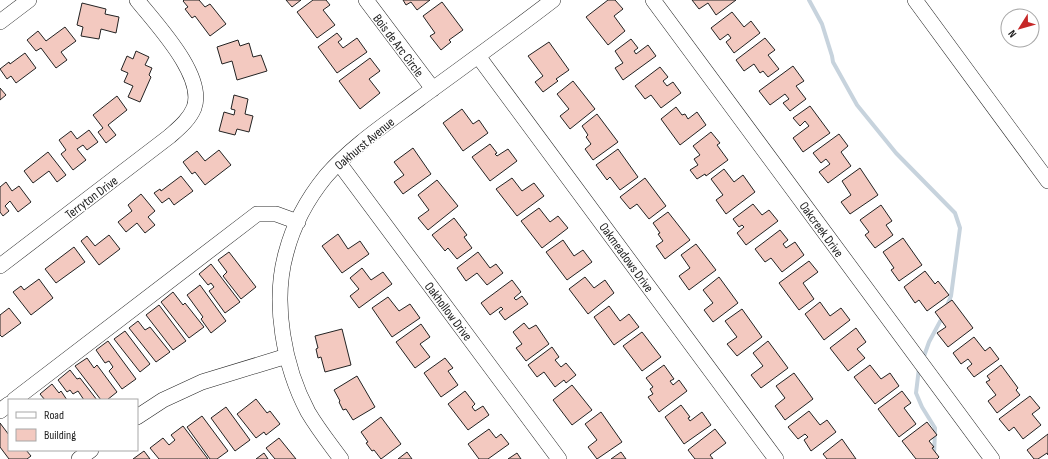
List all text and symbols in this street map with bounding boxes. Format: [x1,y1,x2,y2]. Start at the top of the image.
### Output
north arrow [1000,8,1040,48]
street label: Bois de Arc Circle [369,11,427,80]
text: N [1005,27,1019,40]
street label: Oakhurst Avenue [331,114,398,173]
street label: Terryton Drive [62,173,121,223]
street label: Oakcreek Drive [796,199,847,261]
street label: Oakmeadows Drive [596,220,657,296]
street label: Oakhollow Drive [421,279,475,344]
legend [8,399,138,451]
text: Road [44,408,64,423]
text: Building [44,428,76,443]

